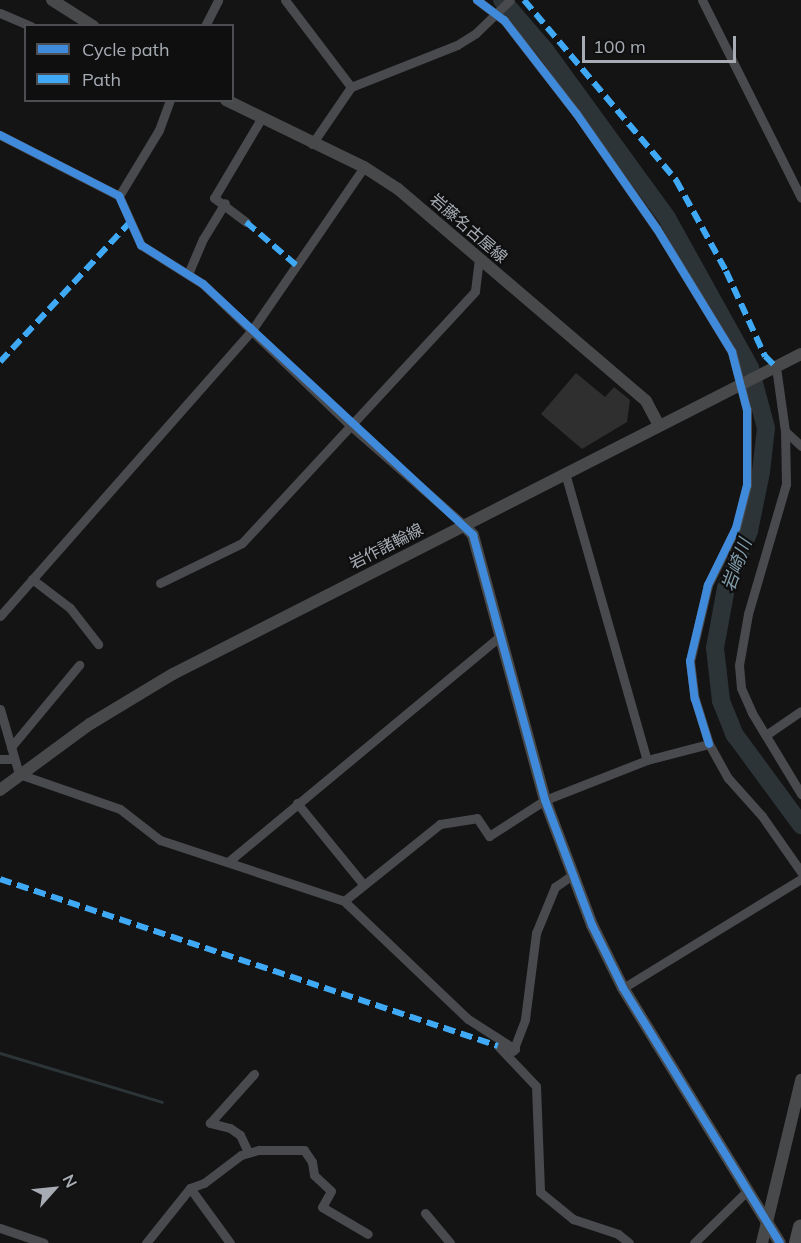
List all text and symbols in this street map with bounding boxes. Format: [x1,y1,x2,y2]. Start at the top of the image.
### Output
legend [24,24,234,102]
scale bar [585,24,740,62]
text: 100 m [593,35,646,58]
text: Cycle path [82,38,169,61]
text: Path [82,68,121,91]
street label: 岩藤名古屋線 [426,189,512,267]
street label: 岩作諸輪線 [346,519,426,573]
water label: 岩崎川 [718,536,756,594]
north arrow [24,1159,84,1219]
text: N [58,1171,82,1191]

